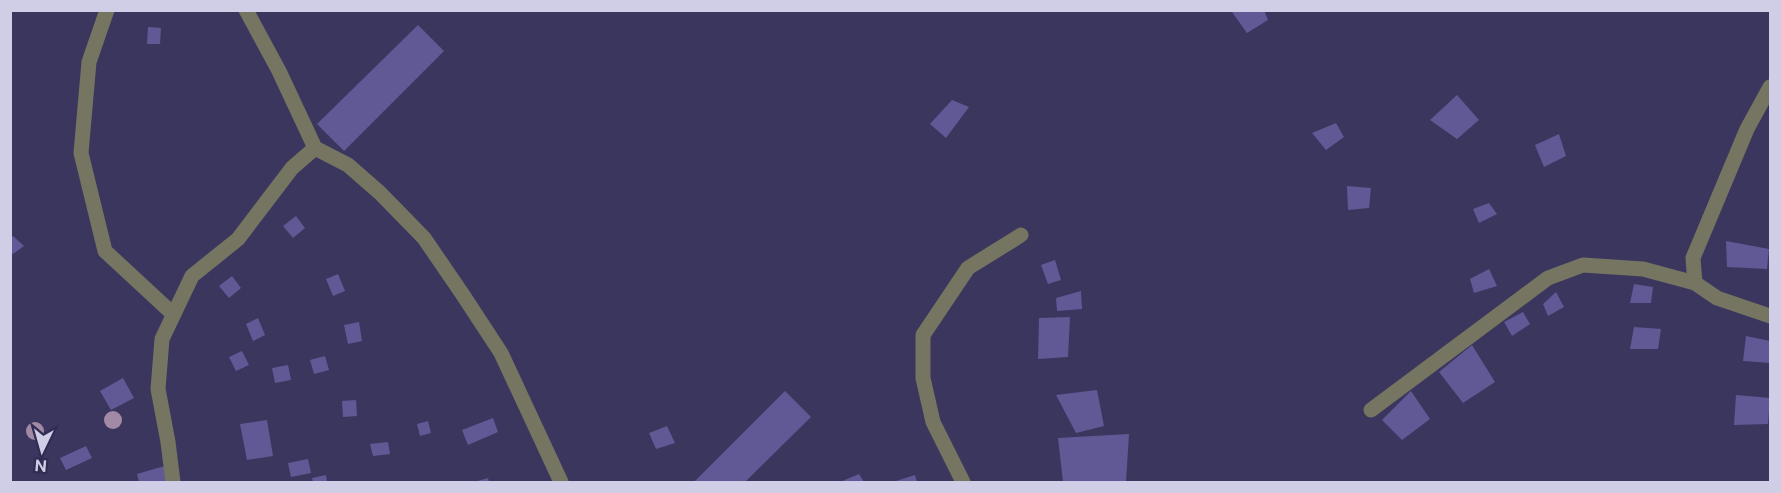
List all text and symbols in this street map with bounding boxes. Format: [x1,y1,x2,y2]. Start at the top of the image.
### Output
north arrow [12,421,72,481]
text: N [34,455,48,475]

